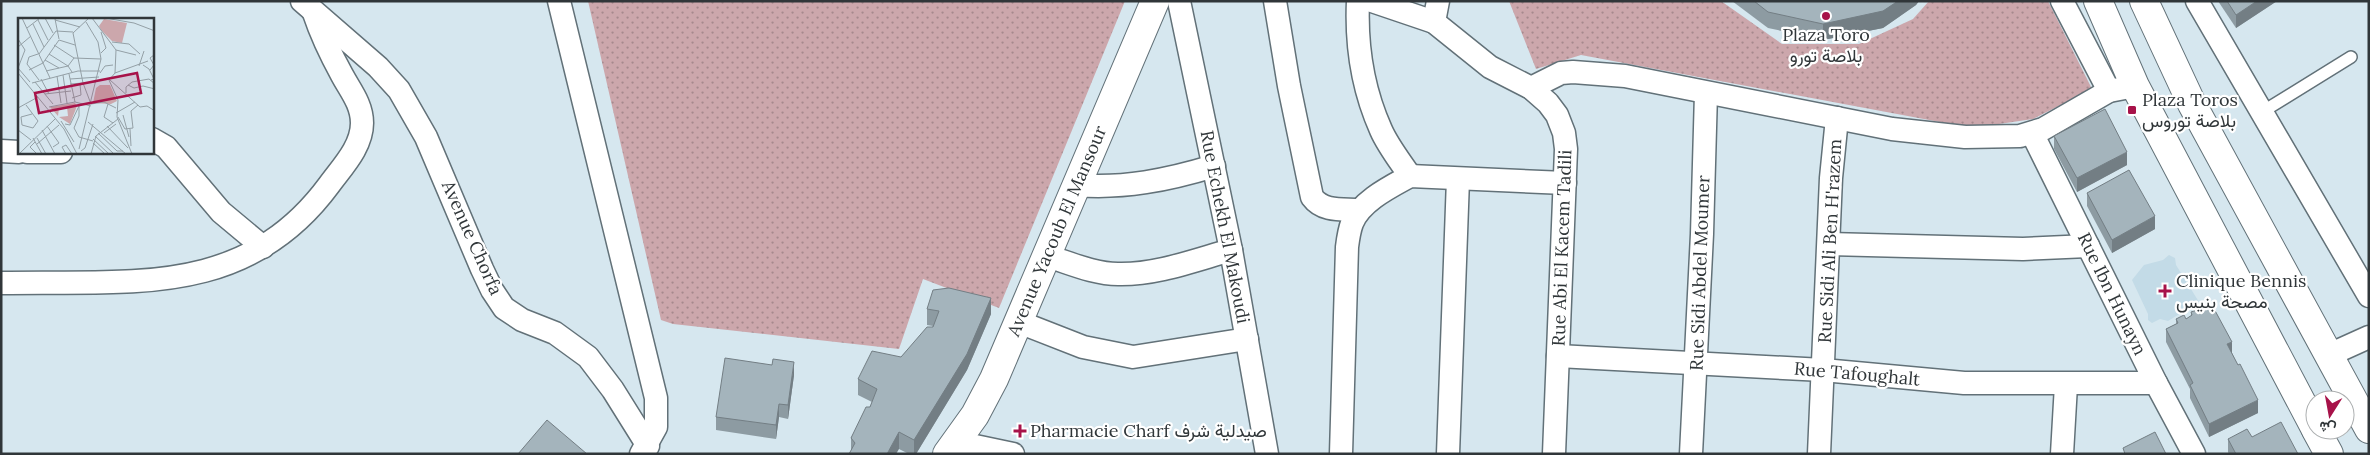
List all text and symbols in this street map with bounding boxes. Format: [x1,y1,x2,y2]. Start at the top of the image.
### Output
marker: Plaza Toro بلاصة تورو [1820,10,1832,22]
inset map [18,18,154,154]
place label: Plaza Toro بلاصة تورو [1782,23,1870,67]
place label: Plaza Toros بلاصة توروس [2142,88,2238,132]
marker: Plaza Toros بلاصة توروس [2126,104,2138,116]
street label: Avenue Yacoub El Mansour [1001,122,1111,341]
street label: Rue Echekh El Makoudi [1195,128,1256,325]
street label: Rue Sidi Ali Ben H'razem [1813,138,1846,344]
street label: Rue Abi El Kacem Tadili [1547,149,1576,347]
street label: Rue Sidi Abdel Moumer [1685,175,1714,371]
street label: Avenue Chorfa [437,176,508,299]
street label: Rue Ibn Hunayn [2073,229,2152,359]
place label: Clinique Bennis مصحة بنيس [2176,269,2306,313]
marker: Clinique Bennis مصحة بنيس [2158,284,2172,298]
street label: Rue Tafoughalt [1793,357,1921,390]
north arrow [2305,390,2355,440]
text: ش [2317,417,2337,438]
place label: Pharmacie Charf صيدلية شرف [1030,419,1267,442]
marker: Pharmacie Charf صيدلية شرف [1014,425,1026,437]

